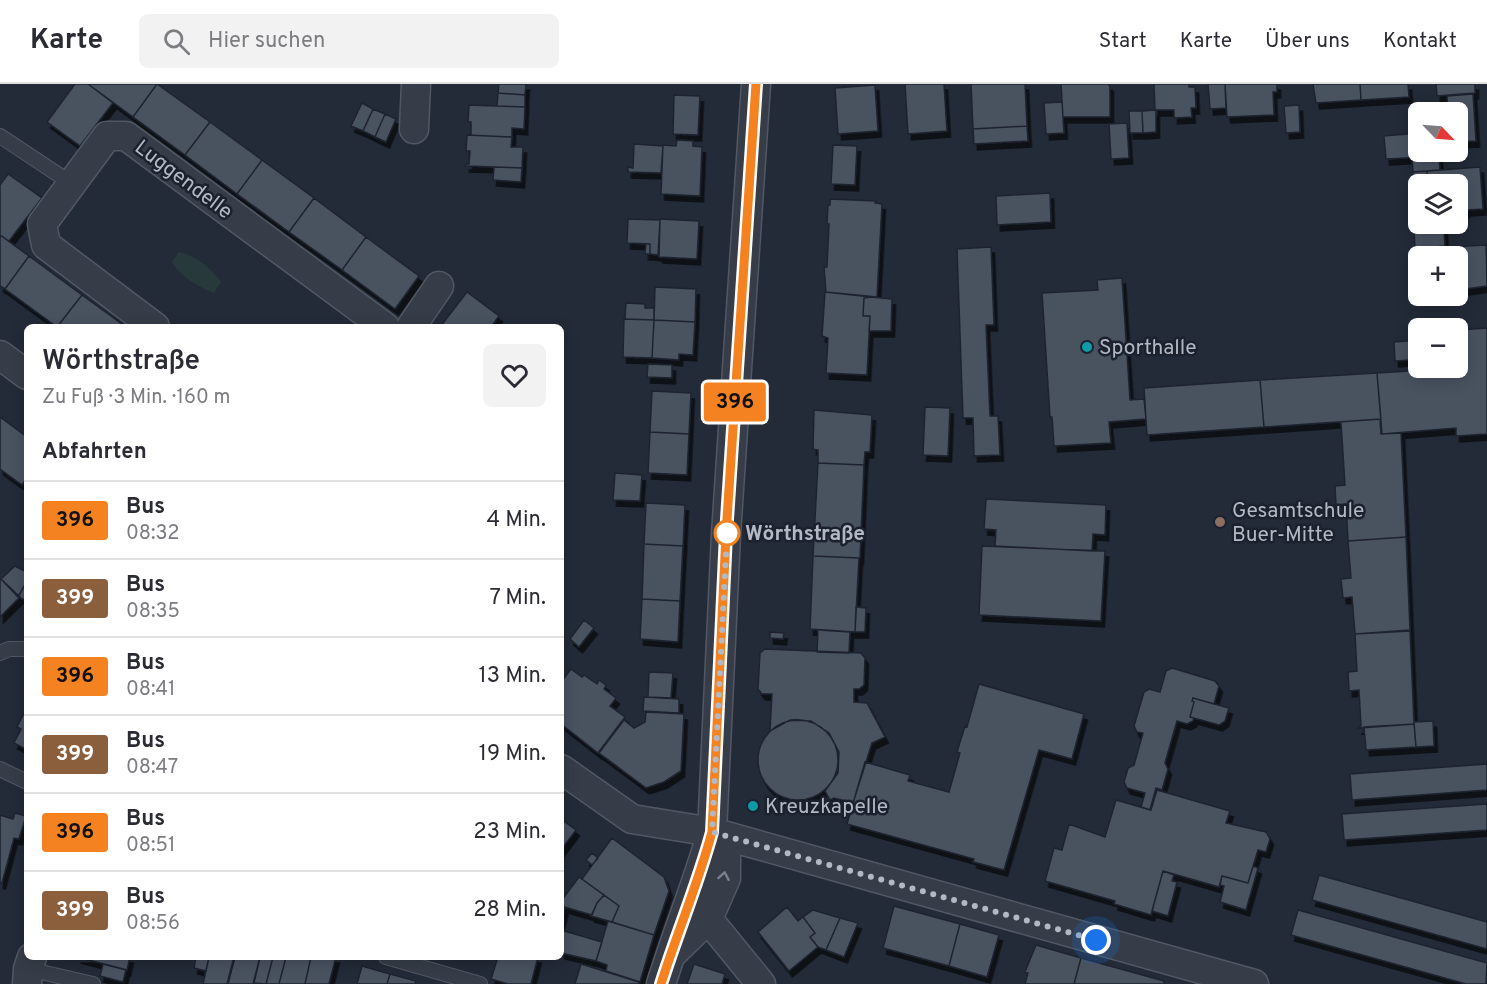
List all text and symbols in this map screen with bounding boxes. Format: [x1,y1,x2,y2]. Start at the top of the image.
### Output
search box [139,14,559,68]
text: Karte [30,23,103,59]
icon: search [160,25,193,58]
text: Hier suchen [208,28,325,55]
text: Start [1099,28,1147,55]
text: Karte [1180,28,1232,55]
text: Über uns [1265,28,1350,55]
text: Kontakt [1383,28,1457,55]
north arrow [1408,102,1468,162]
map controls [1408,102,1468,378]
street label: Luggendelle [129,135,238,226]
button: layers [1408,174,1468,234]
button: + [1408,246,1468,306]
button: − [1408,318,1468,378]
place label: Sporthalle [1099,335,1197,362]
marker: Sporthalle [1080,340,1094,354]
text: Wörthstraße [42,344,200,380]
button: heart [483,344,546,407]
line badge: 396 [700,382,770,422]
text: Zu Fuß · 3 Min. · 160 m [42,385,230,411]
text: 396 [716,389,754,416]
text: Abfahrten [42,439,147,466]
text: Bus [126,494,165,521]
place label: Gesamtschule Buer-Mitte [1232,498,1364,549]
text: 396 [56,507,94,534]
text: 4 Min. [486,507,546,534]
marker: Gesamtschule Buer-Mitte [1213,515,1227,529]
marker: Wörthstraße [714,520,740,546]
text: 08:32 [126,521,179,547]
place label: Wörthstraße [745,521,865,548]
text: Bus [126,572,165,599]
text: 399 [56,585,94,612]
text: 7 Min. [489,585,546,612]
text: 08:35 [126,599,180,625]
text: Bus [126,650,165,677]
text: 396 [56,663,94,690]
text: 13 Min. [479,663,546,690]
text: 08:41 [126,677,175,703]
text: Bus [126,728,165,755]
text: 399 [56,741,94,768]
text: 19 Min. [479,741,546,768]
text: 08:47 [126,755,178,781]
place label: Kreuzkapelle [765,794,888,821]
marker: Kreuzkapelle [746,799,760,813]
text: Bus [126,806,165,833]
text: 396 [56,819,94,846]
text: 23 Min. [473,819,546,846]
text: 08:51 [126,833,175,859]
one-way arrow [718,871,730,881]
text: Bus [126,884,165,911]
text: 399 [56,897,94,924]
text: 28 Min. [473,897,546,924]
text: 08:56 [126,911,180,937]
your location [1081,925,1111,955]

